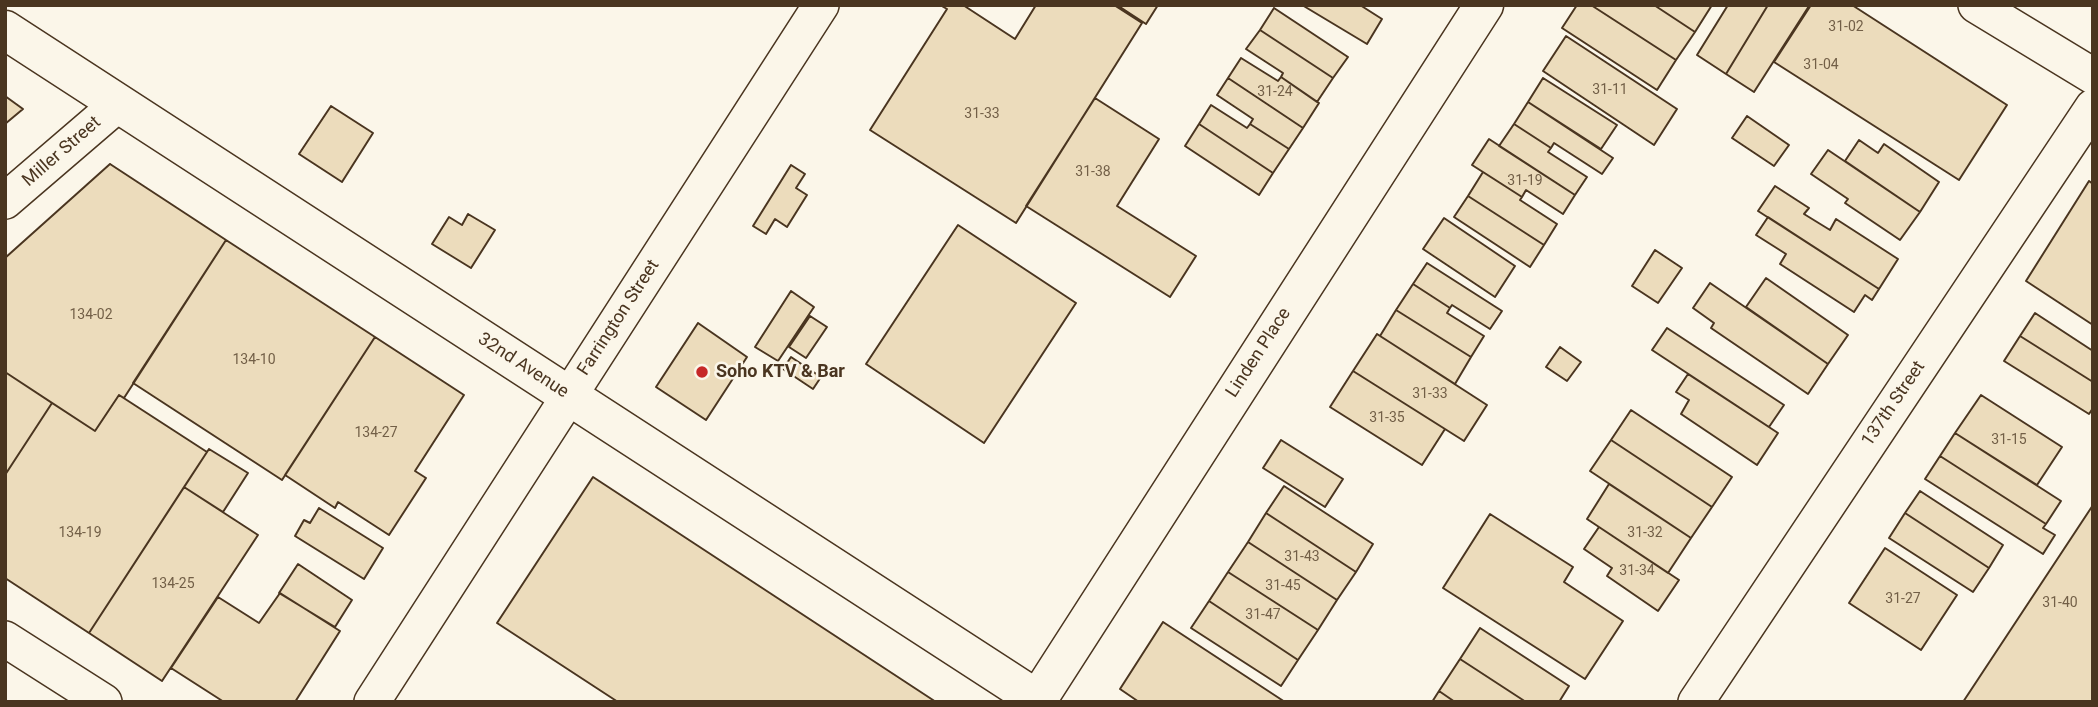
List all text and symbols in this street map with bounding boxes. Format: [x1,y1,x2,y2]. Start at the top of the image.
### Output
house number: 31-02 [1828,19,1864,35]
house number: 31-04 [1803,57,1839,73]
house number: 31-11 [1592,82,1628,98]
house number: 31-24 [1257,84,1293,100]
house number: 31-33 [964,106,1000,122]
street label: Miller Street [19,112,105,192]
house number: 31-38 [1075,164,1111,180]
house number: 31-19 [1507,173,1543,189]
street label: Farrington Street [573,256,665,380]
street label: Linden Place [1222,304,1296,402]
house number: 134-02 [69,307,113,323]
street label: 32nd Avenue [474,329,572,403]
house number: 134-10 [232,352,276,368]
street label: 137th Street [1858,357,1930,451]
place label: Soho KTV & Bar [716,361,845,383]
marker: Soho KTV & Bar [694,364,710,380]
house number: 31-33 [1412,386,1448,402]
house number: 31-35 [1369,410,1405,426]
house number: 134-27 [354,425,398,441]
house number: 31-15 [1991,432,2027,448]
house number: 134-19 [58,525,102,541]
house number: 31-32 [1627,525,1663,541]
house number: 31-43 [1284,549,1320,565]
house number: 31-34 [1619,563,1655,579]
house number: 134-25 [151,576,195,592]
house number: 31-45 [1265,578,1301,594]
house number: 31-27 [1885,591,1921,607]
house number: 31-40 [2042,595,2078,611]
house number: 31-47 [1245,607,1281,623]

